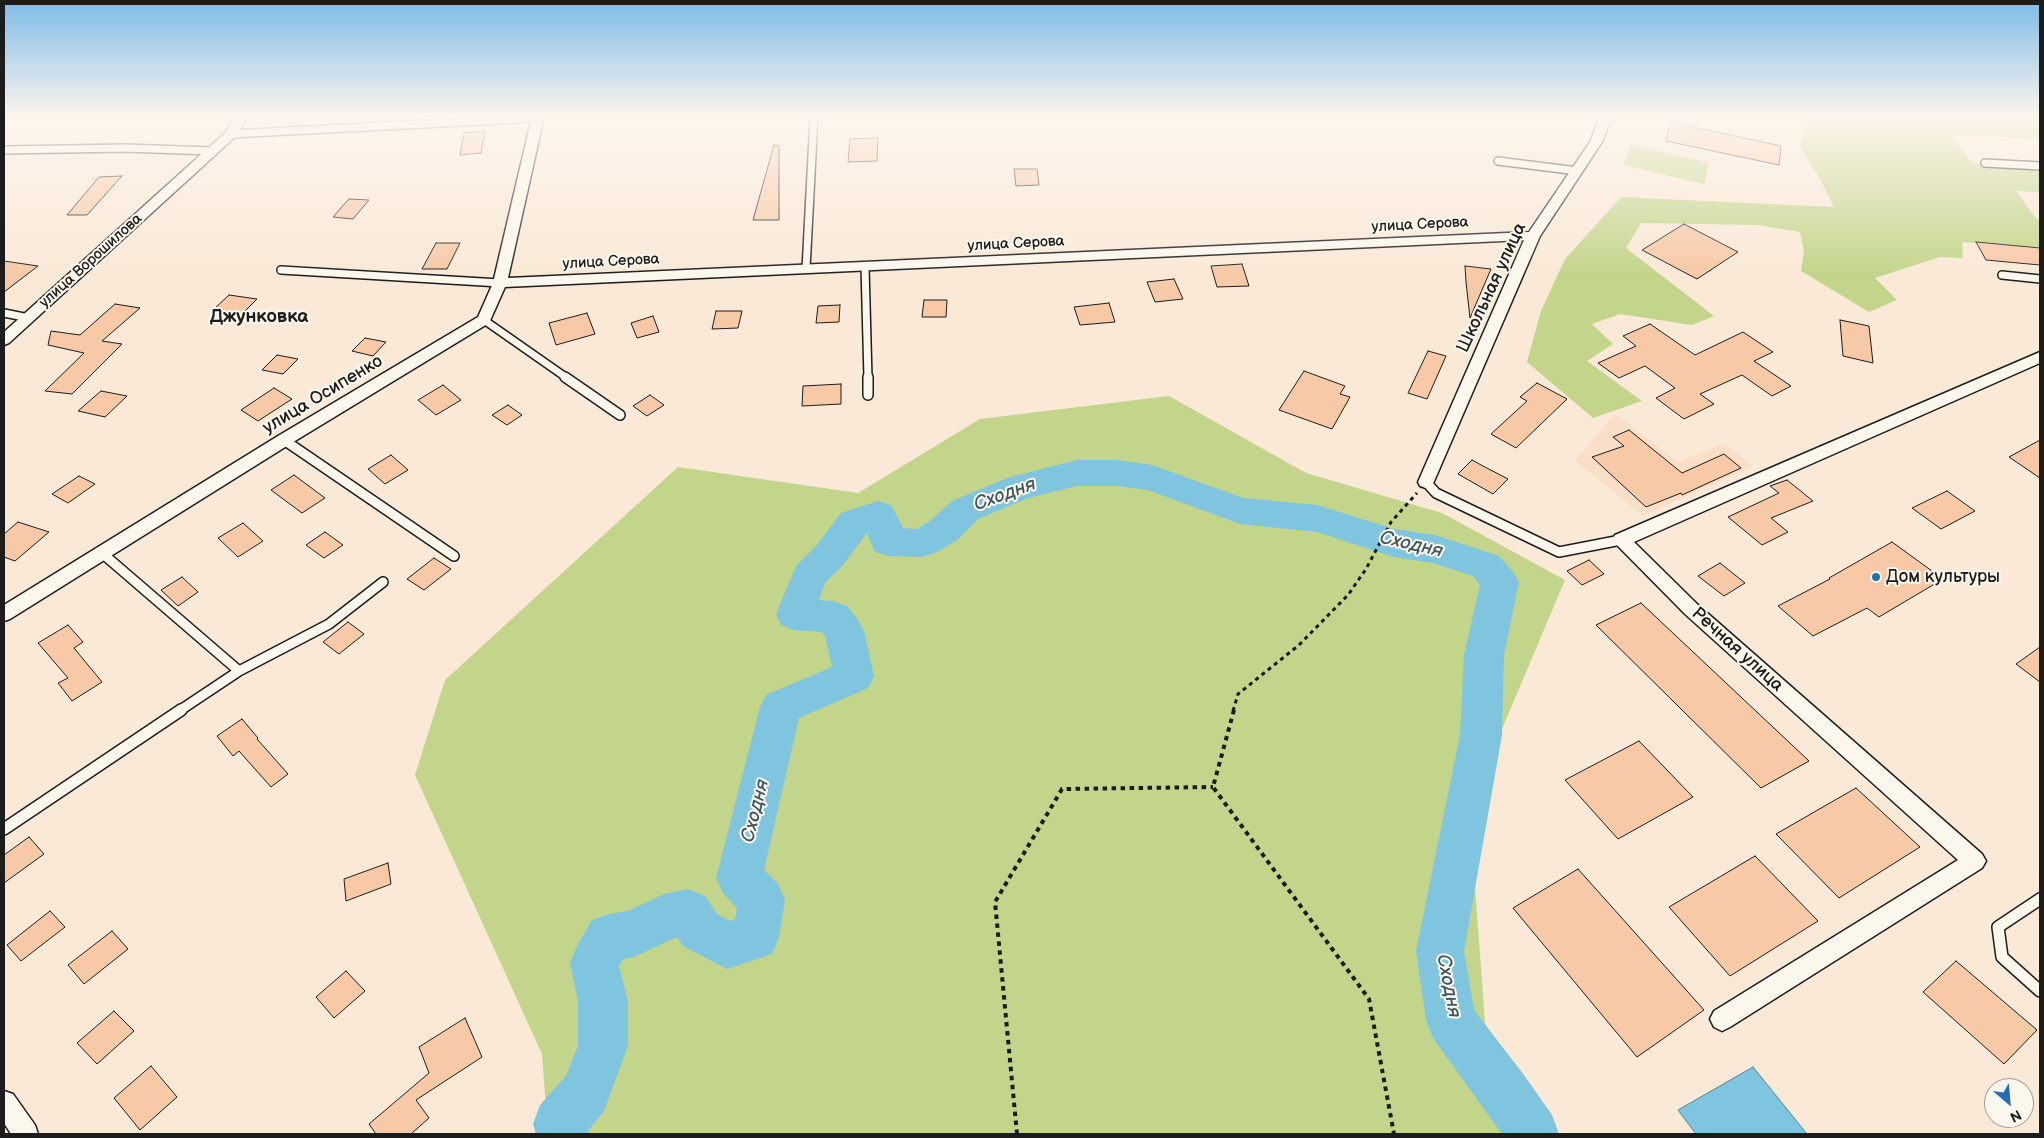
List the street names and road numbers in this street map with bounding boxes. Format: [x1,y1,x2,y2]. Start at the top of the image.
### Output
street label: улица Ворошилова [36,210,146,312]
street label: улица Серова [1371,213,1469,237]
street label: Школьная улица [1453,220,1531,356]
street label: улица Серова [967,232,1065,256]
street label: улица Серова [562,250,660,274]
street label: улица Осипенко [259,351,387,439]
street label: Речная улица [1687,603,1787,697]

